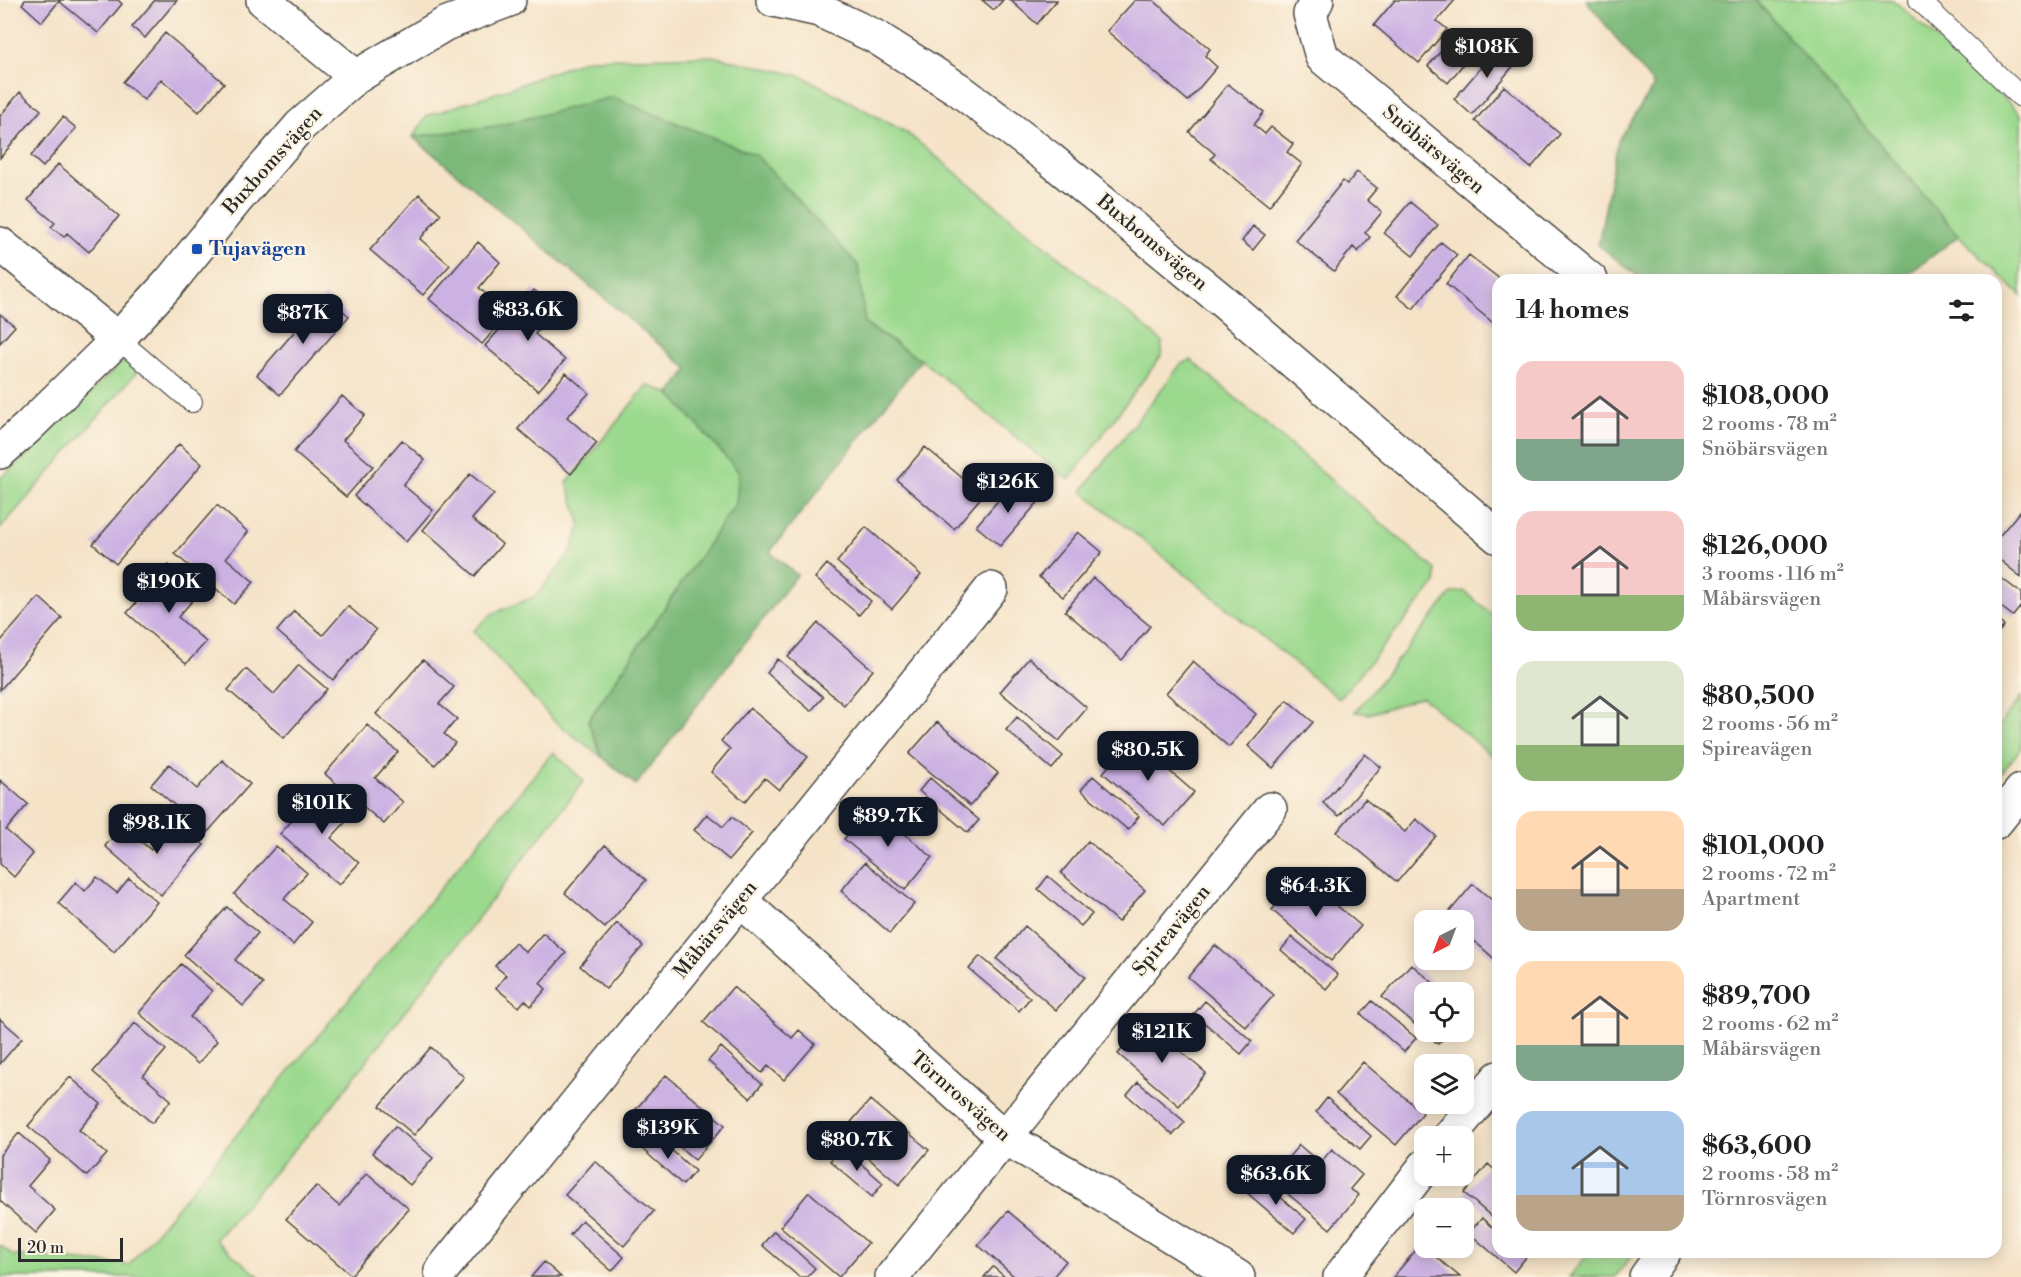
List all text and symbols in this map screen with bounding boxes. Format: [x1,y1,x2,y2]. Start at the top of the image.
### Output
pin: $108K [1445,28,1529,79]
text: $108K [1455,35,1519,60]
street label: Snöbärsvägen [1377,100,1489,200]
street label: Buxbomsvägen [217,102,328,221]
street label: Buxbomsvägen [1091,189,1213,297]
place label: Tujavägen [209,237,307,262]
marker: Tujavägen [190,242,204,256]
pin: $83.6K [479,291,577,342]
pin: $87K [267,294,339,345]
text: 14 homes [1516,294,1629,326]
icon: filters [1945,294,1978,327]
text: $83.6K [493,298,563,323]
text: $87K [277,301,329,326]
text: $108,000 [1702,380,1829,412]
icon: home [1564,385,1636,457]
text: 2 rooms · 78 m² [1702,412,1837,437]
text: Snöbärsvägen [1702,437,1828,462]
pin: $126K [966,463,1050,514]
text: $126K [976,470,1040,495]
text: $126,000 [1702,530,1828,562]
icon: home [1564,535,1636,607]
text: 3 rooms · 116 m² [1702,562,1844,587]
pin: $190K [127,563,211,614]
text: $190K [137,570,201,595]
text: Måbärsvägen [1702,587,1821,612]
text: $80,500 [1702,680,1815,712]
icon: home [1564,685,1636,757]
text: 2 rooms · 56 m² [1702,712,1838,737]
pin: $80.5K [1099,731,1197,782]
text: Spireavägen [1702,737,1812,762]
text: $80.5K [1111,738,1185,763]
pin: $101K [280,784,364,835]
text: $101K [292,791,352,816]
pin: $89.7K [839,797,937,848]
pin: $98.1K [108,804,206,855]
text: $89.7K [853,804,923,829]
text: $98.1K [123,811,191,836]
text: $101,000 [1702,830,1825,862]
icon: home [1564,835,1636,907]
text: 2 rooms · 72 m² [1702,862,1836,887]
pin: $64.3K [1267,867,1365,918]
text: $64.3K [1280,874,1352,899]
street label: Måbärsvägen [669,876,763,984]
street label: Spireavägen [1128,880,1216,982]
text: Apartment [1702,887,1800,912]
north arrow [1414,910,1474,970]
map controls [1414,910,1474,1258]
text: $89,700 [1702,980,1811,1012]
button: locate [1414,982,1474,1042]
icon: home [1564,985,1636,1057]
text: 2 rooms · 62 m² [1702,1012,1838,1037]
pin: $121K [1120,1013,1204,1064]
text: $121K [1132,1020,1192,1045]
text: Måbärsvägen [1702,1037,1821,1062]
street label: Törnrosvägen [905,1046,1016,1148]
button: layers [1414,1054,1474,1114]
pin: $139K [626,1109,710,1160]
text: $139K [637,1116,699,1141]
pin: $80.7K [808,1121,906,1172]
button: + [1414,1126,1474,1186]
text: $80.7K [821,1128,893,1153]
text: $63,600 [1702,1130,1812,1162]
icon: home [1564,1135,1636,1207]
pin: $63.6K [1227,1155,1325,1206]
text: $63.6K [1241,1162,1311,1187]
text: 2 rooms · 58 m² [1702,1162,1838,1187]
text: Törnrosvägen [1702,1187,1827,1212]
button: − [1414,1198,1474,1258]
scale bar [18,1235,123,1262]
text: 20 m [27,1238,64,1258]

